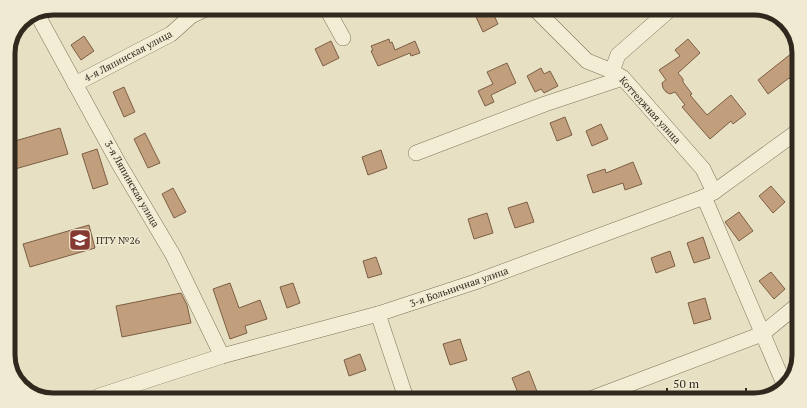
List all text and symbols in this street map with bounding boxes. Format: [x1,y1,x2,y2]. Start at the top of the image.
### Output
street label: 4-я Ляпинская улица [82,27,174,85]
street label: Коттеджная улица [617,74,683,146]
street label: 3-я Ляпинская улица [102,138,162,230]
school or university icon: ПТУ №26 [67,227,93,253]
place label: ПТУ №26 [96,234,141,247]
street label: 3-я Больничная улица [408,264,510,310]
scale bar [667,370,746,396]
text: 50 m [673,376,700,391]

